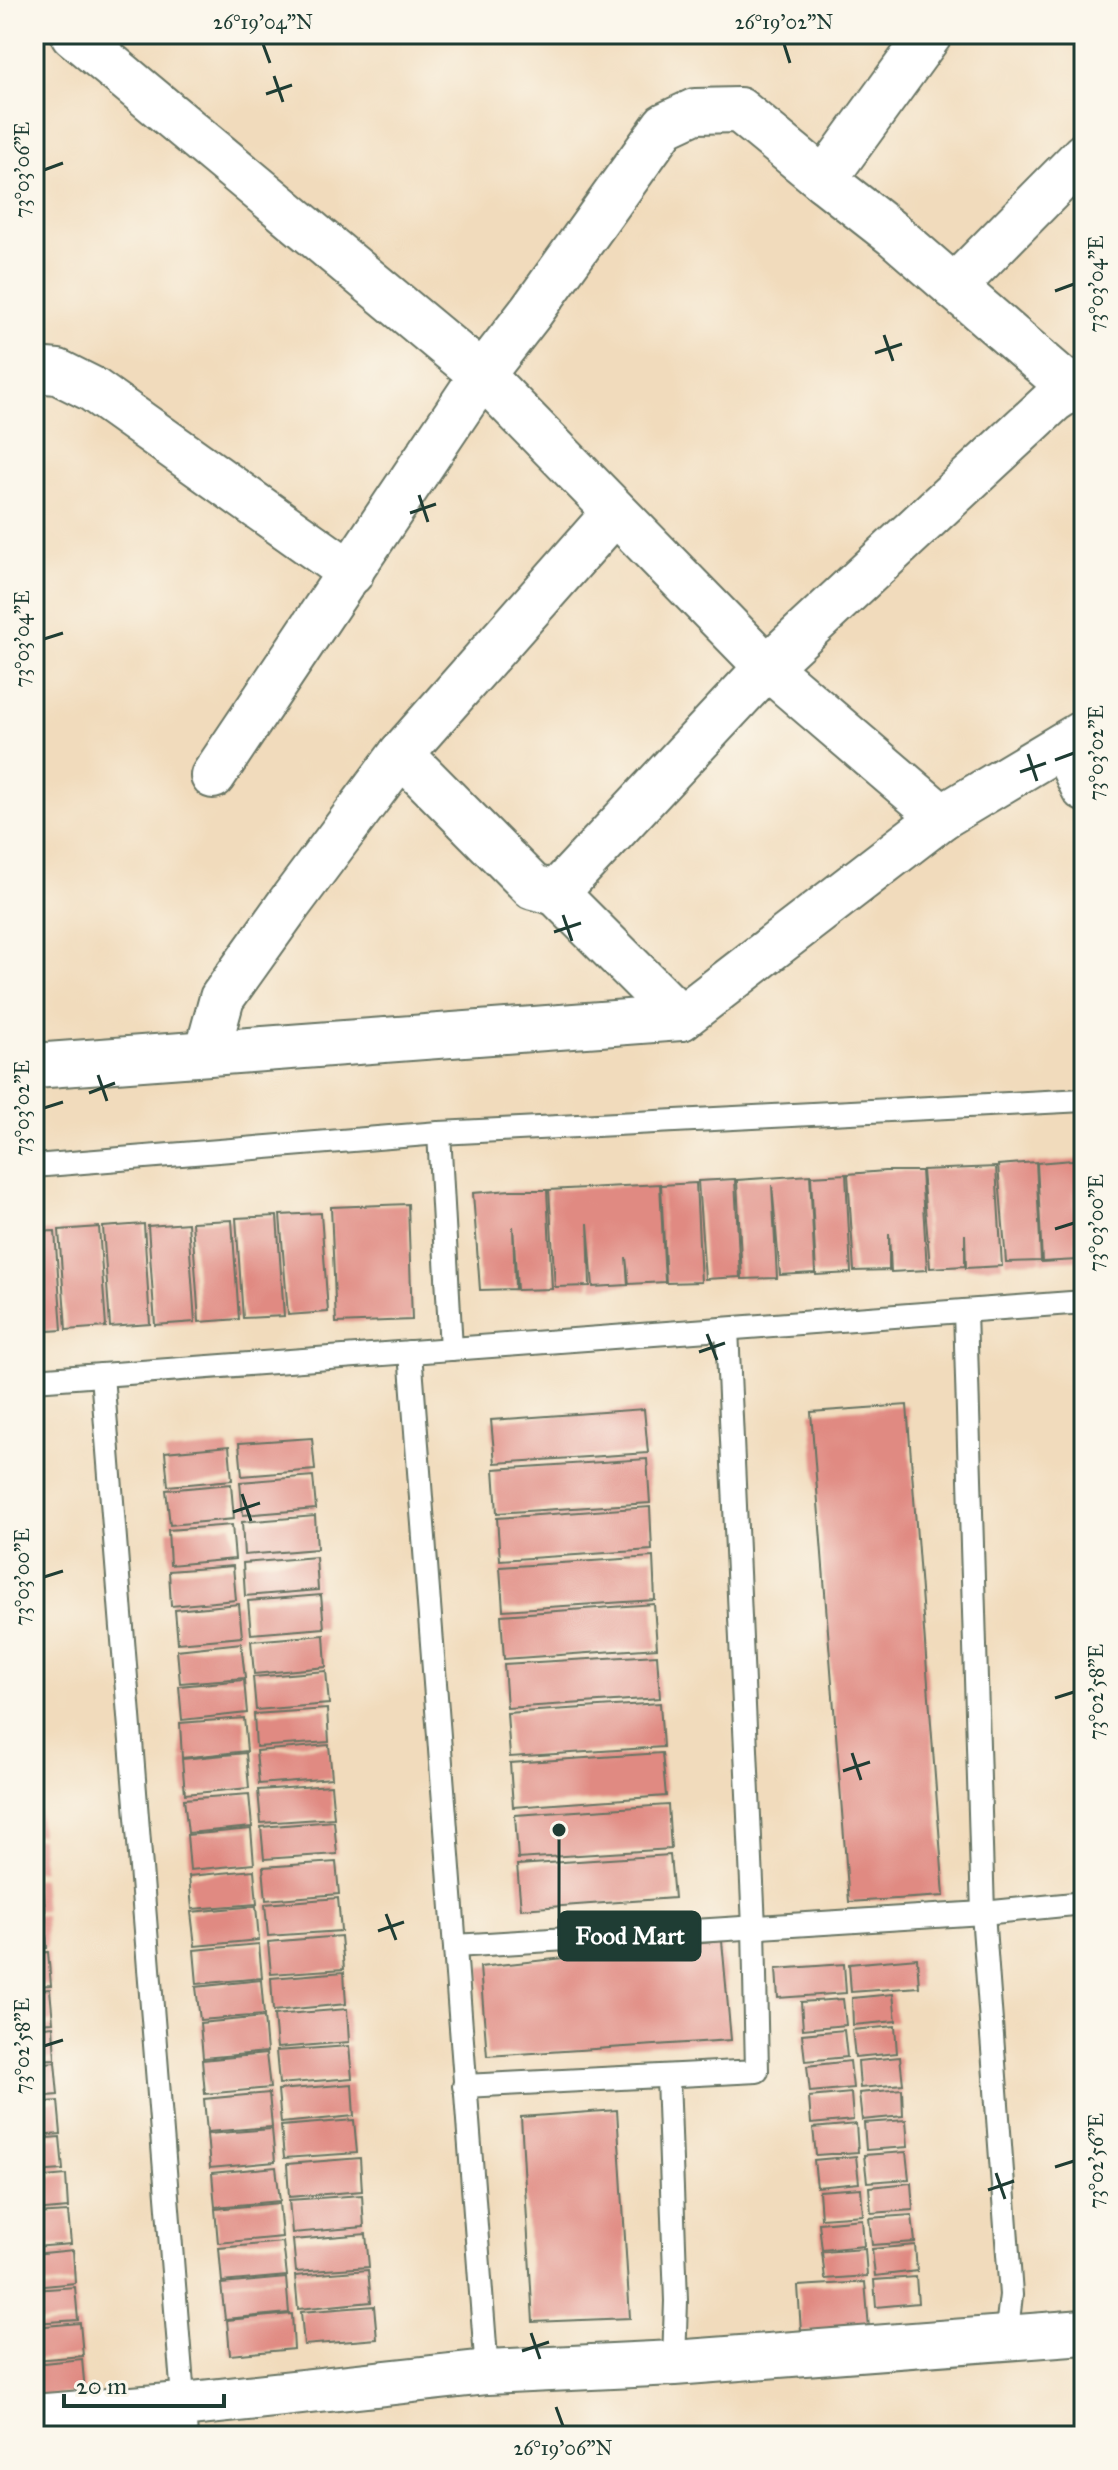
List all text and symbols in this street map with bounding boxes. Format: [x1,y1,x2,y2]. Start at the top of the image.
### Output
text: 26°19'04"N [213,10,313,34]
text: 26°19'02"N [735,10,833,34]
text: 73°03'06"E [10,122,34,218]
text: 73°03'04"E [1084,236,1108,332]
text: 73°03'04"E [10,591,34,687]
text: 73°03'02"E [1084,705,1108,801]
text: 73°03'02"E [10,1060,34,1156]
text: 73°03'00"E [1084,1174,1108,1272]
text: 73°03'00"E [10,1528,34,1626]
text: 73°02'58"E [1084,1644,1108,1740]
callout: Food Mart [559,1912,700,1960]
text: Food Mart [575,1921,685,1951]
text: 73°02'58"E [10,1998,34,2094]
text: 73°02'56"E [1084,2113,1108,2209]
scale bar [64,2358,224,2408]
text: 20 m [76,2371,127,2401]
text: 26°19'06"N [513,2436,613,2460]

